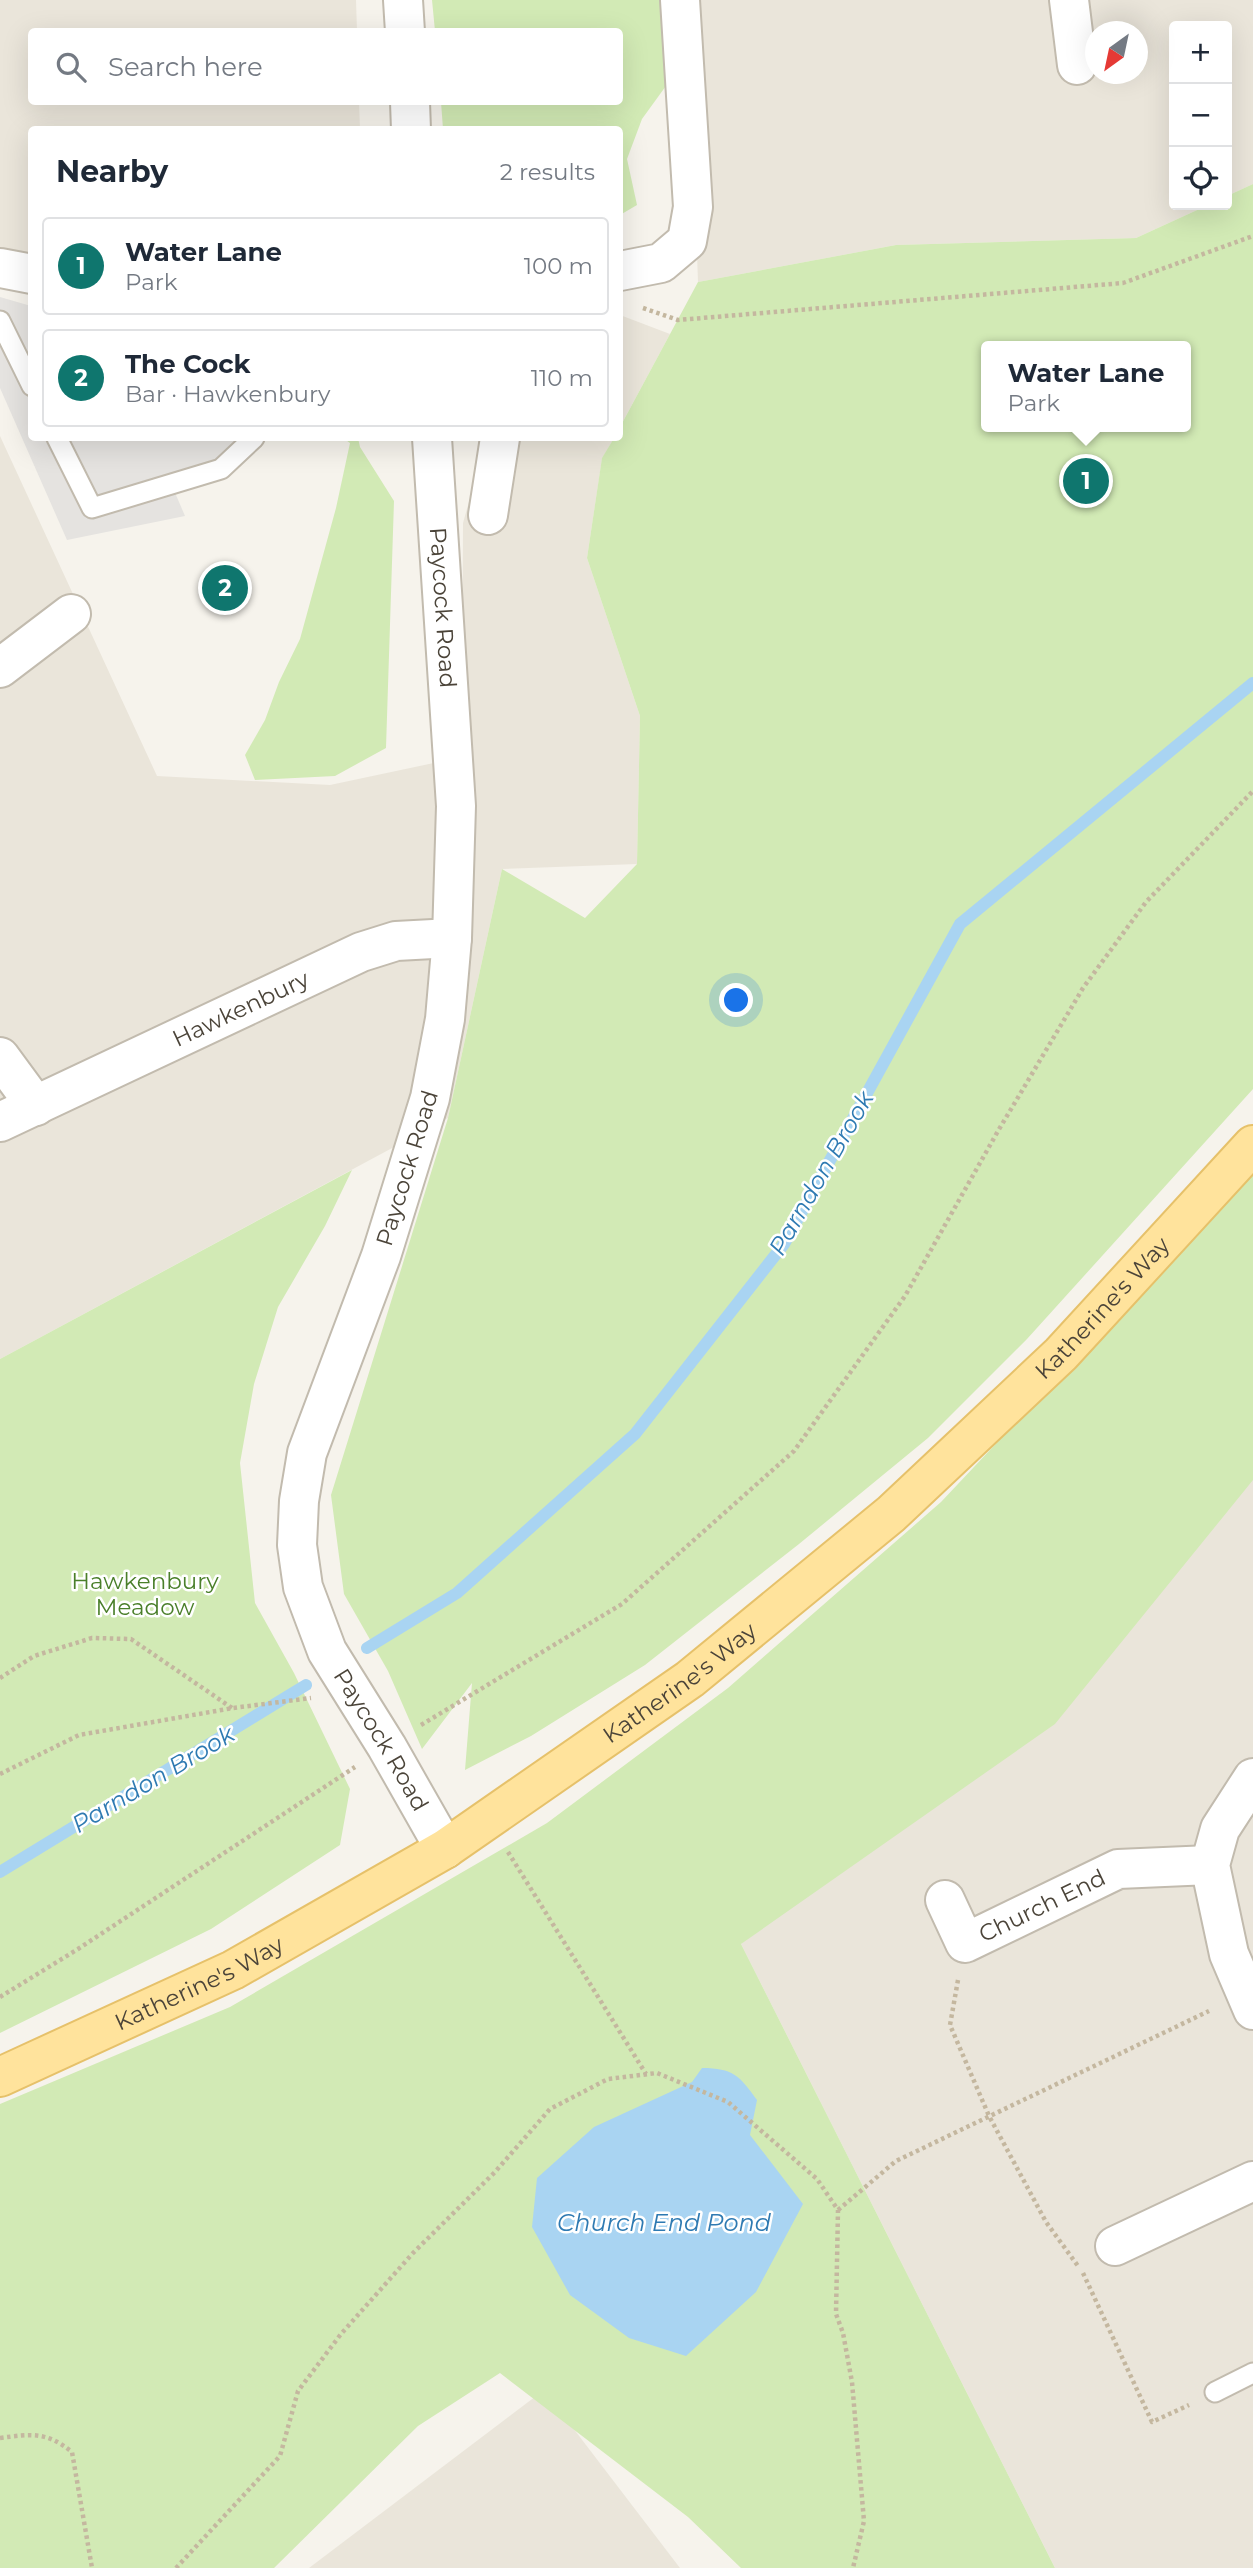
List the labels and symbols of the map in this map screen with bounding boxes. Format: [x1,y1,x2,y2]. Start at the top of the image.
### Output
north arrow [1085,21,1148,84]
pin: 1 [1063,455,1109,507]
street label: Paycock Road [424,526,462,689]
pin: 2 [202,562,248,614]
street label: Hawkenbury [168,964,314,1053]
your location [719,983,753,1017]
water label: Parndon Brook [762,1084,881,1260]
street label: Paycock Road [370,1087,444,1249]
street label: Katherine's Way [1029,1231,1176,1385]
park label: Hawkenbury Meadow [71,1567,219,1621]
street label: Katherine's Way [597,1616,762,1749]
street label: Paycock Road [328,1663,435,1816]
water label: Parndon Brook [66,1718,241,1839]
street label: Church End [974,1863,1110,1948]
street label: Katherine's Way [110,1930,289,2036]
water label: Church End Pond [557,2208,772,2237]

